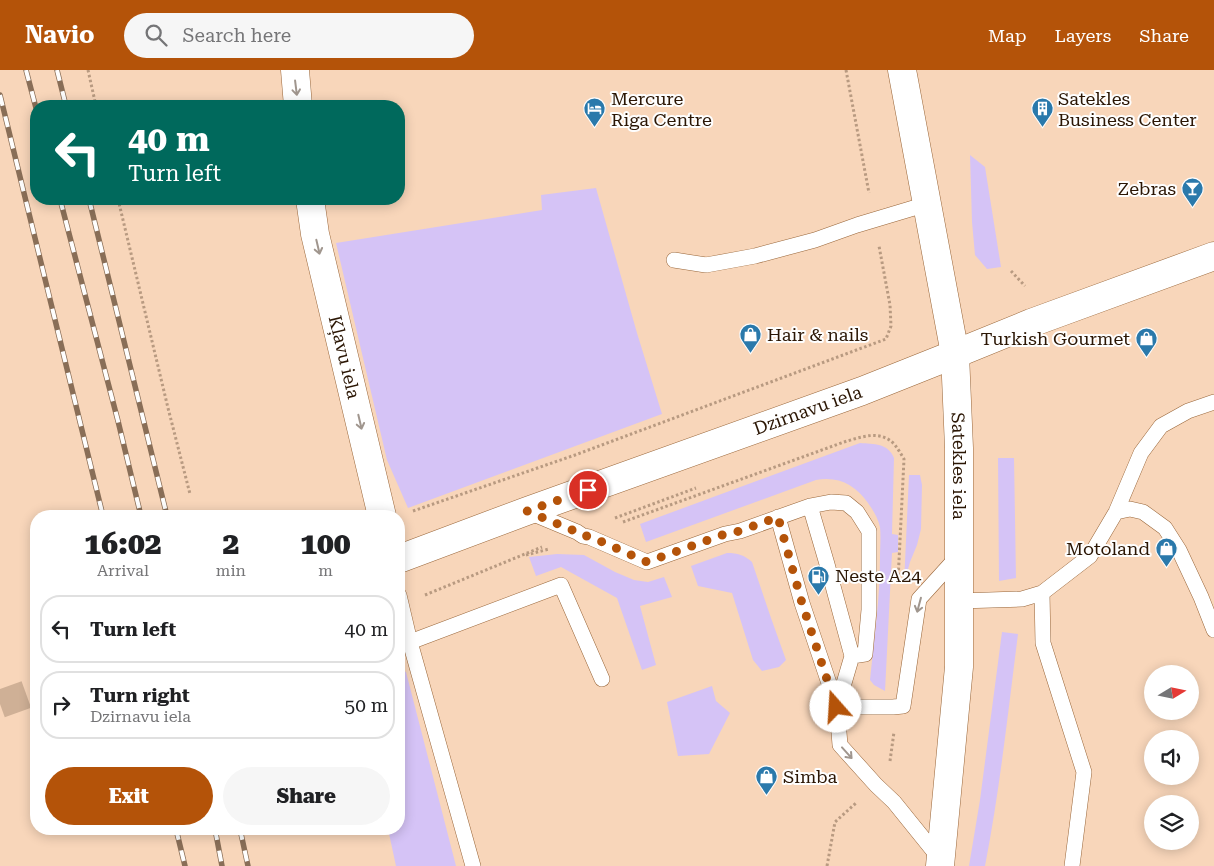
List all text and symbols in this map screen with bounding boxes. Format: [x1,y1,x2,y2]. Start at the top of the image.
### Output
search box [124,13,474,58]
text: Navio [25,21,94,49]
icon: search [142,21,170,49]
text: Search here [182,24,291,47]
text: Map [988,25,1027,46]
text: Layers [1055,25,1111,46]
text: Share [1139,25,1189,46]
one-way arrow [291,80,301,96]
place label: Mercure Riga Centre [611,88,712,130]
place label: Satekles Business Center [1058,88,1197,130]
hotel icon: Mercure Riga Centre [583,97,607,128]
building icon: Satekles Business Center [1030,97,1054,128]
text: 40 m [128,119,210,160]
icon: left [45,120,110,185]
text: Turn left [128,161,221,186]
bar icon: Zebras [1180,177,1204,208]
place label: Zebras [1118,178,1176,199]
one-way arrow [314,238,323,254]
street label: Kļavu iela [325,313,365,401]
shop icon: Hair & nails [739,323,763,354]
place label: Hair & nails [767,324,868,345]
shop icon: Turkish Gourmet [1134,327,1158,358]
place label: Turkish Gourmet [980,328,1130,349]
street label: Dzirnavu iela [751,381,865,439]
street label: Satekles iela [947,412,970,520]
one-way arrow [356,414,365,430]
pin [567,469,609,511]
icon: arrive [574,476,602,504]
text: 16:02 [84,526,162,561]
text: 2 [222,526,239,561]
text: 100 [300,526,351,561]
shop icon: Motoland [1154,537,1178,568]
place label: Motoland [1066,538,1150,559]
text: Arrival [97,561,149,580]
text: min [216,561,246,580]
text: m [318,561,333,580]
fuel station icon: Neste A24 [807,564,831,595]
place label: Neste A24 [835,565,921,586]
one-way arrow [914,597,923,613]
icon: left [47,615,75,643]
text: Turn left [90,618,176,641]
text: 40 m [345,618,388,641]
north arrow [1144,665,1199,720]
map controls [1144,665,1199,850]
position arrow [809,680,861,732]
text: Turn right [90,684,190,707]
icon: right [47,691,75,719]
text: 50 m [345,694,388,717]
text: Dzirnavu iela [90,707,191,726]
button: sound [1144,730,1199,785]
one-way arrow [841,746,853,759]
shop icon: Simba [755,765,779,796]
place label: Simba [783,766,838,787]
button: Exit [45,767,213,825]
button: Share [223,767,390,825]
button: layers [1144,795,1199,850]

